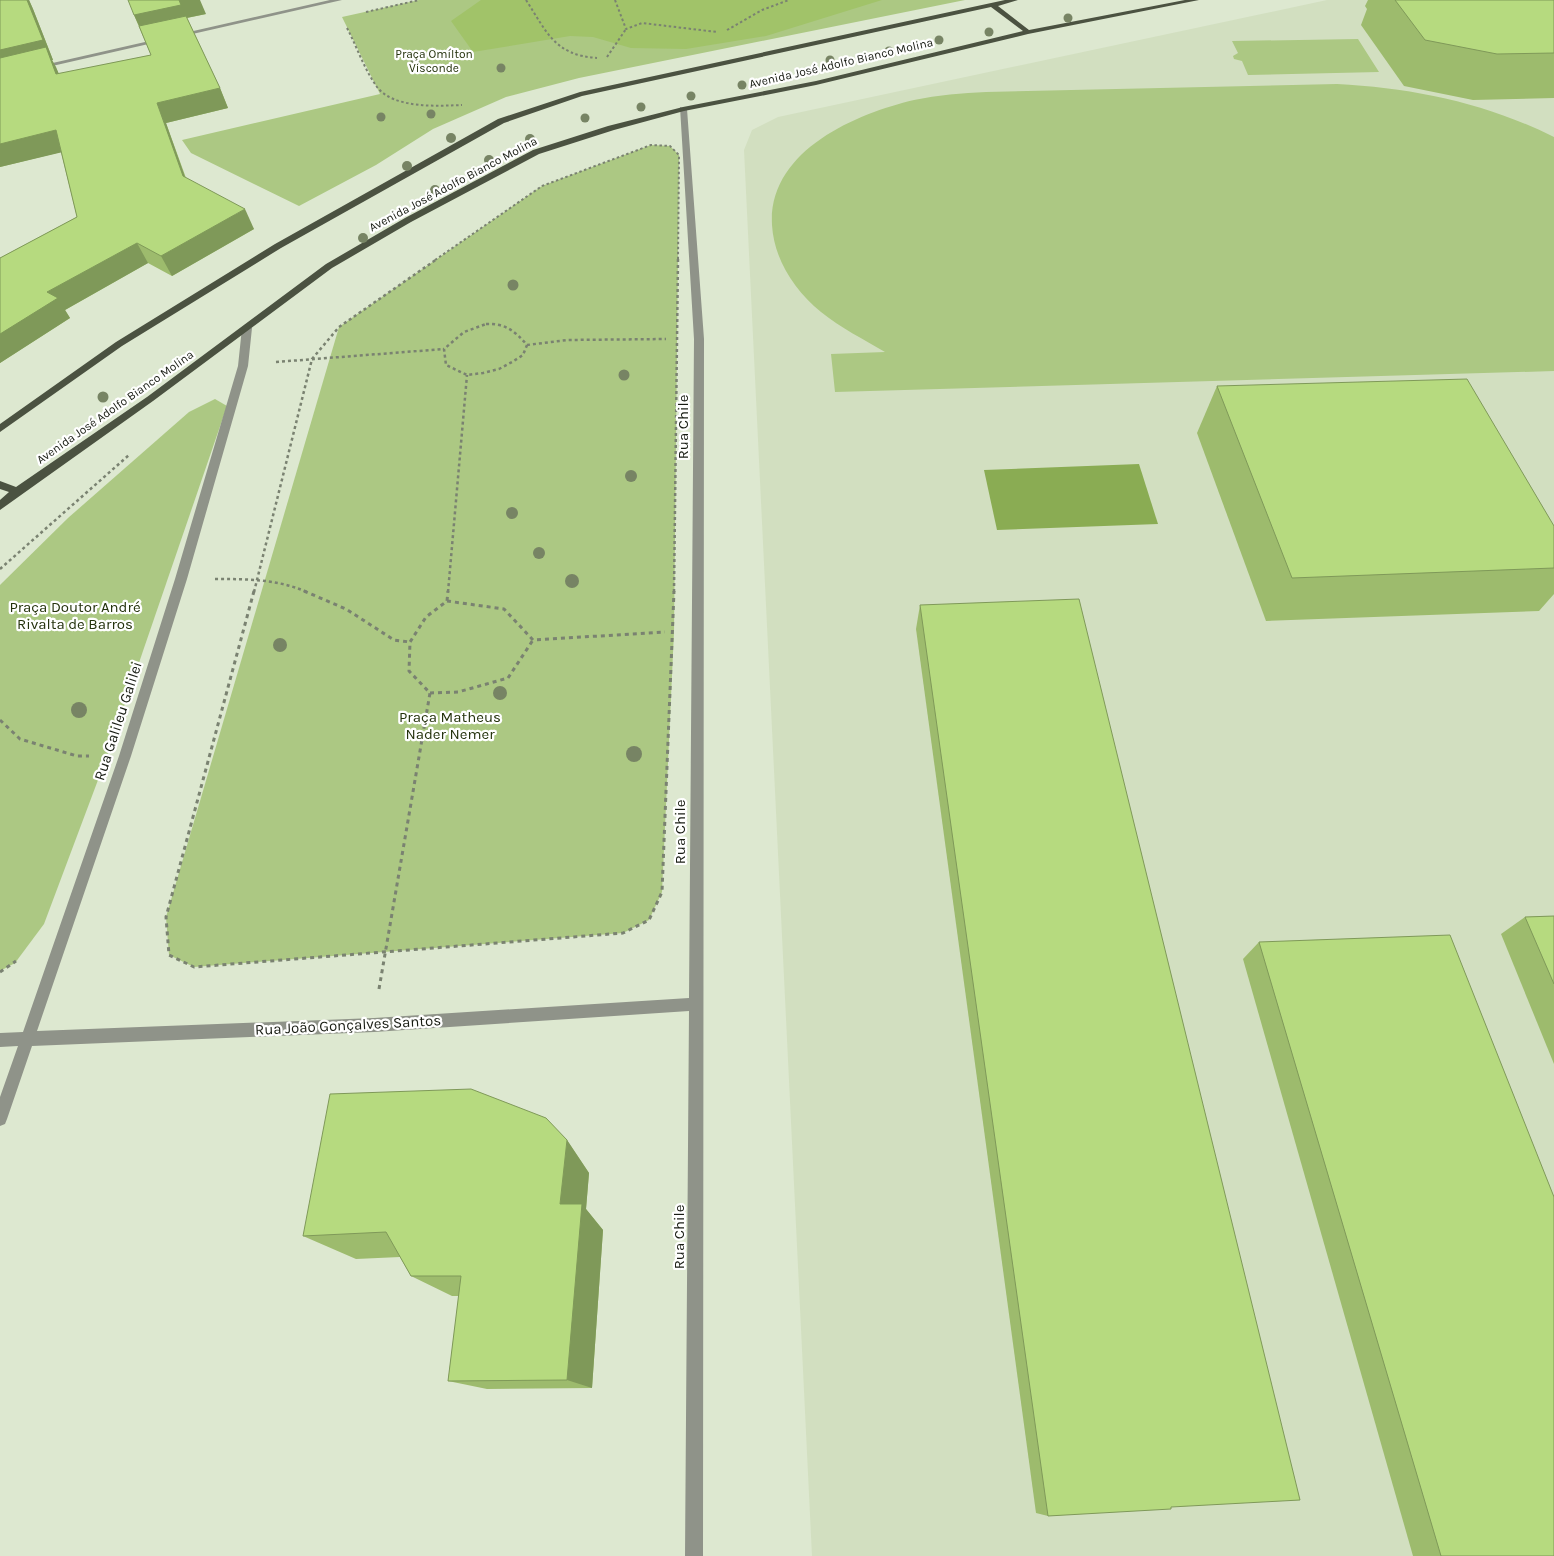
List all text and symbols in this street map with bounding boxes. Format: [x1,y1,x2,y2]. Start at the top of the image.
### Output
street label: Avenida José Adolfo Bianco Molina [748,35,934,91]
park label: Praça Omílton Visconde [395,47,473,75]
street label: Avenida José Adolfo Bianco Molina [367,134,539,234]
street label: Avenida José Adolfo Bianco Molina [34,347,196,467]
street label: Rua Chile [674,395,692,459]
park label: Praça Doutor André Rivalta de Barros [9,598,141,633]
street label: Rua Galileu Galilei [90,659,146,783]
park label: Praça Matheus Nader Nemer [399,708,501,743]
street label: Rua Chile [671,800,689,864]
street label: Rua João Gonçalves Santos [255,1011,441,1039]
street label: Rua Chile [670,1205,688,1269]

